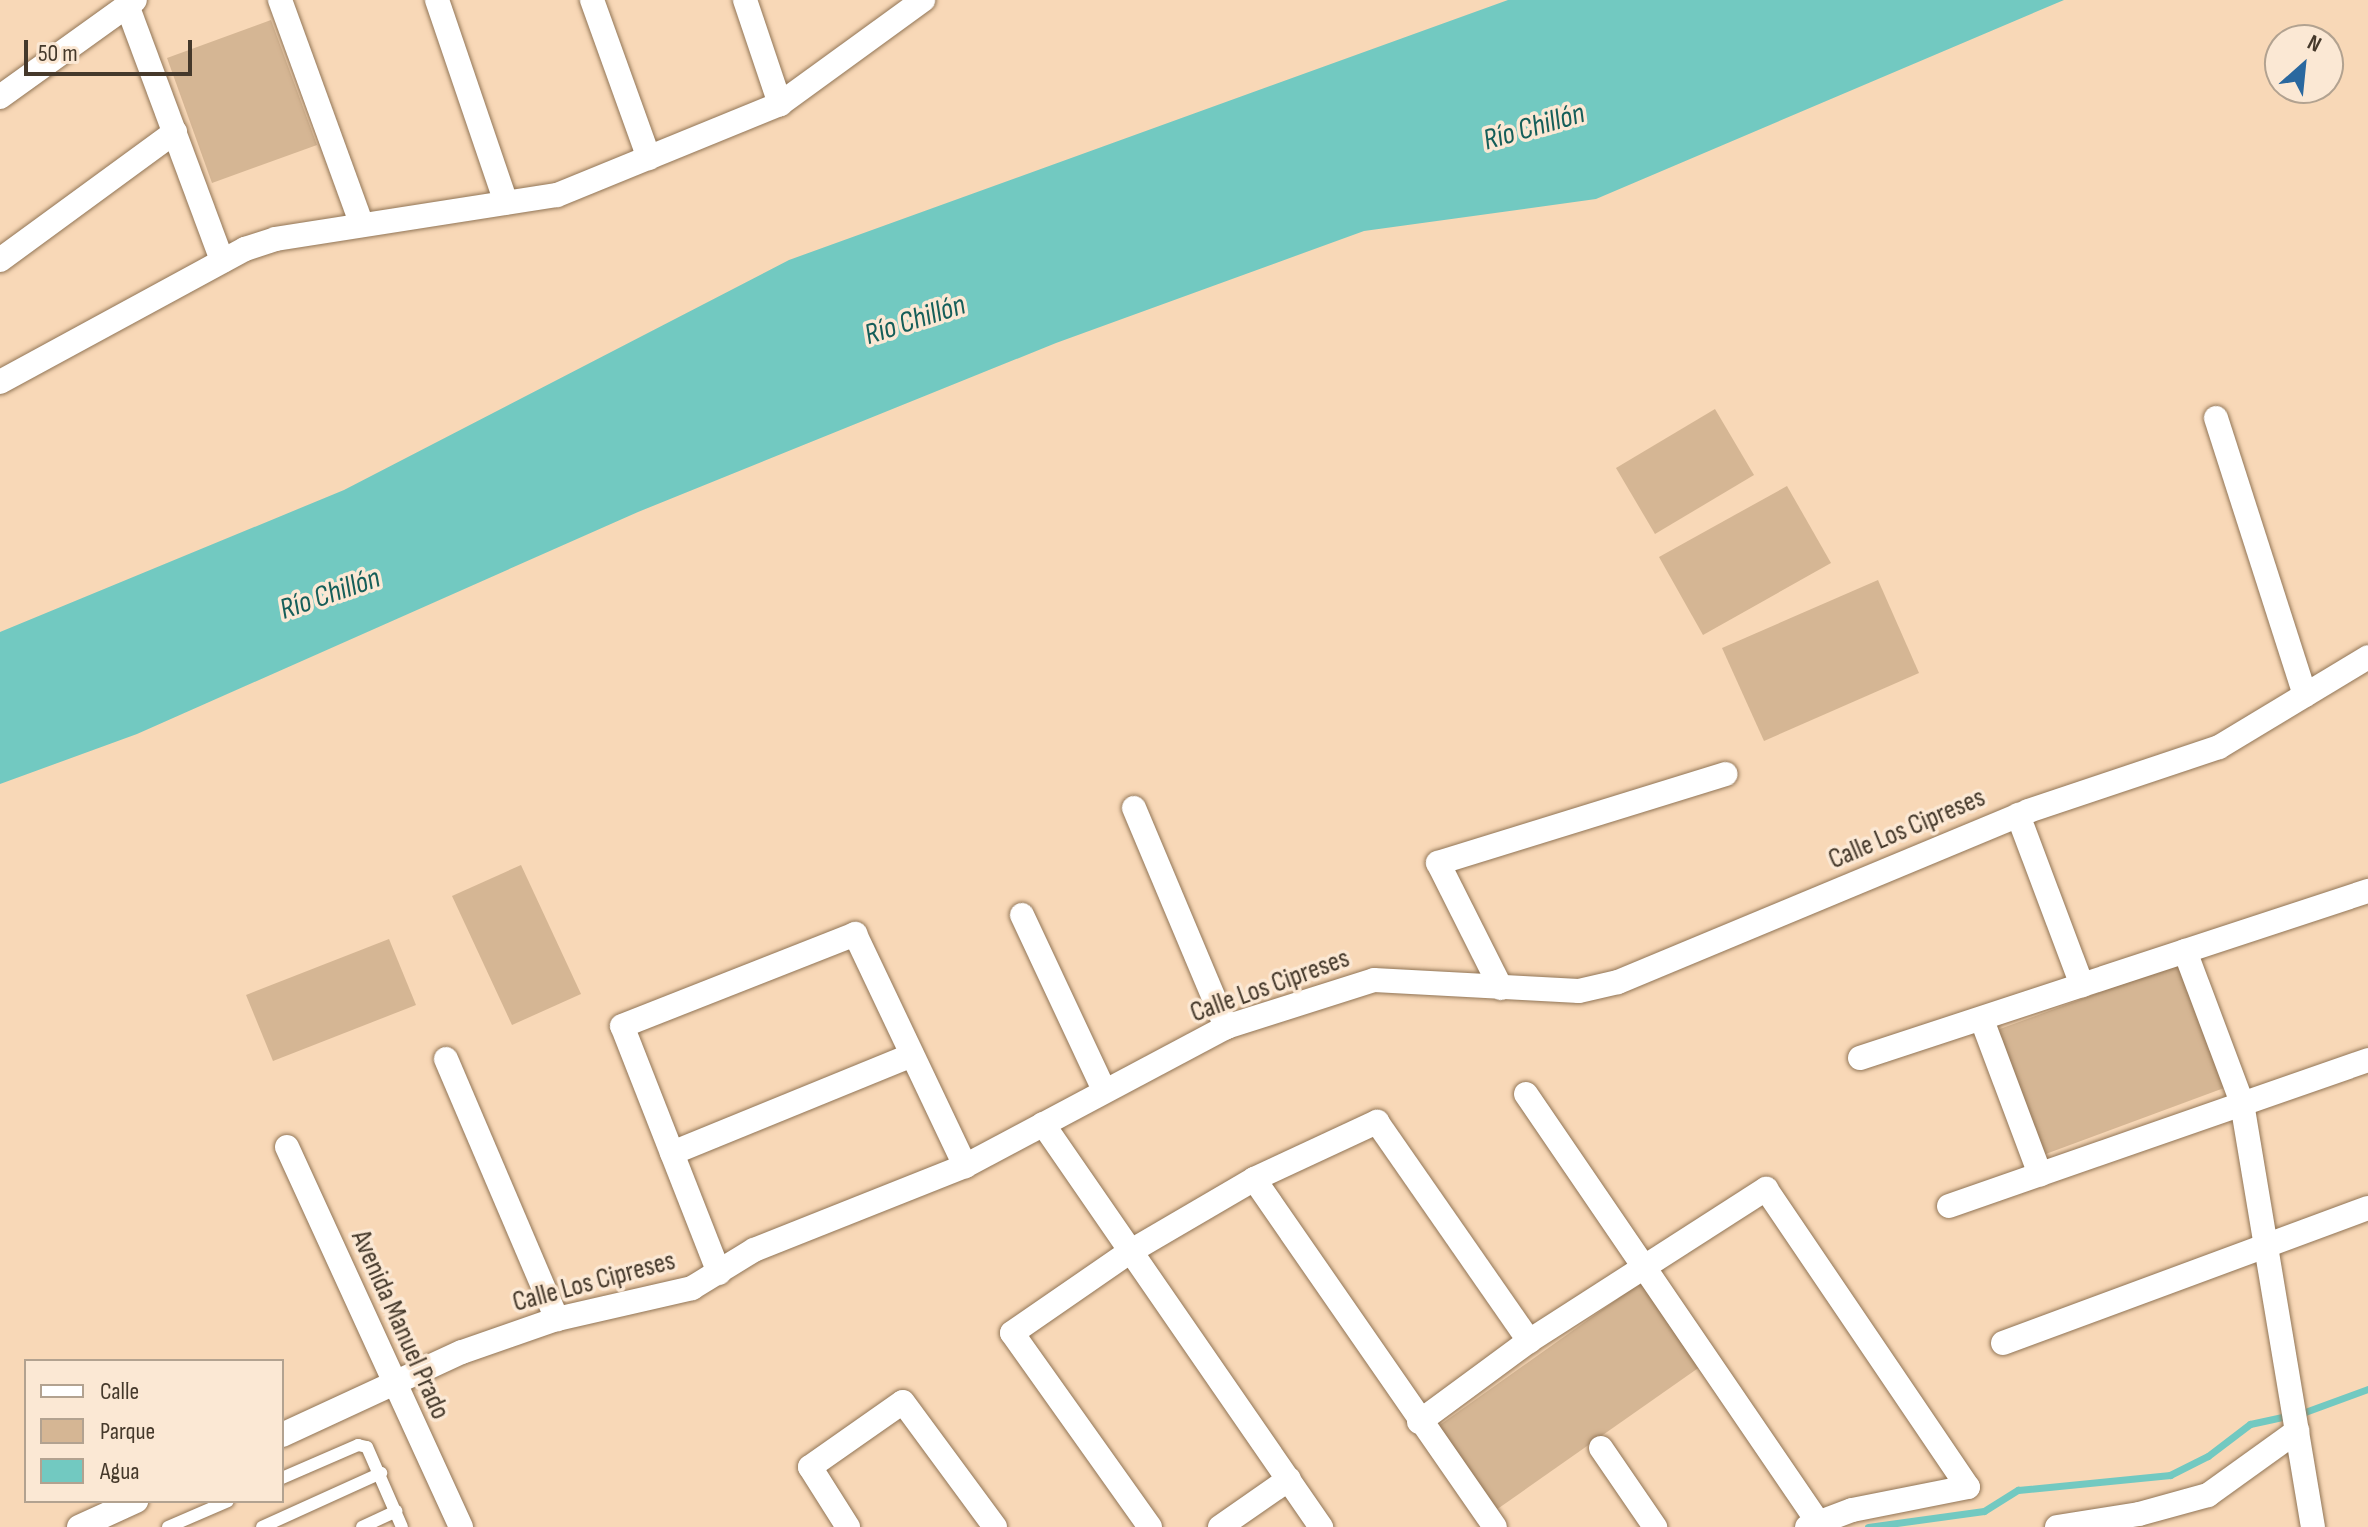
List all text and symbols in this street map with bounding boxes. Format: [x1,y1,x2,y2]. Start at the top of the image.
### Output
scale bar [28,24,196,74]
north arrow [2264,24,2344,104]
text: N [2303,29,2326,59]
text: 50 m [38,39,78,68]
water label: Río Chillón [1479,95,1589,159]
water label: Río Chillón [860,287,970,353]
water label: Río Chillón [275,560,385,628]
street label: Calle Los Cipreses [1824,781,1990,877]
street label: Calle Los Cipreses [1186,942,1354,1030]
street label: Avenida Manuel Prado [343,1225,457,1425]
street label: Calle Los Cipreses [509,1244,679,1320]
legend [24,1359,284,1503]
text: Calle [100,1377,139,1406]
text: Parque [100,1417,155,1446]
text: Agua [100,1457,139,1486]

